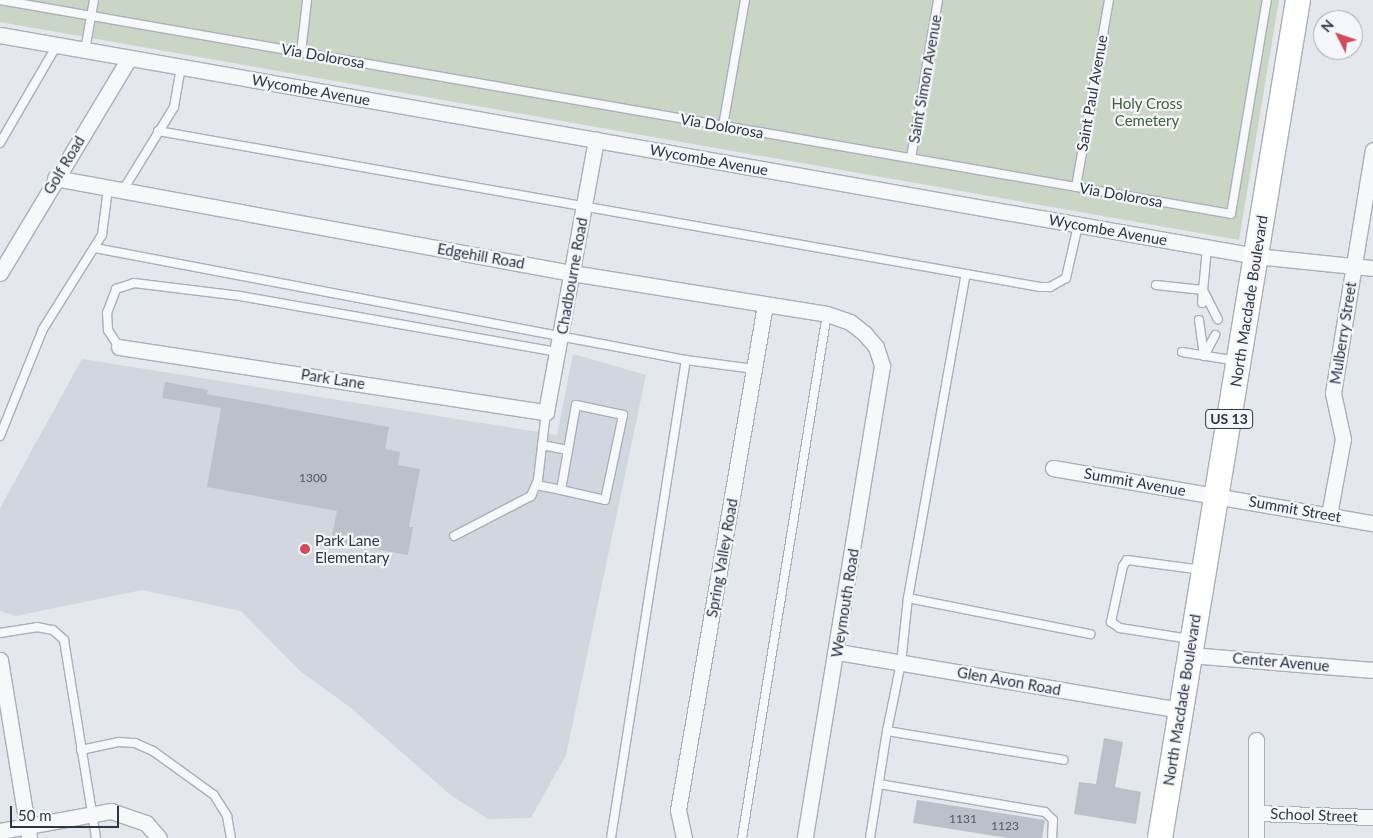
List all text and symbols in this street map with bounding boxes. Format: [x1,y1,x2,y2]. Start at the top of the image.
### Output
north arrow [1313,10,1363,60]
street label: Saint Simon Avenue [905,13,945,145]
text: N [1317,16,1337,35]
street label: Saint Paul Avenue [1073,33,1111,153]
street label: Via Dolorosa [280,40,366,72]
street label: Wycombe Avenue [250,71,372,109]
park label: Holy Cross Cemetery [1111,94,1183,129]
street label: Via Dolorosa [679,110,765,142]
street label: Golf Road [39,132,89,198]
street label: Wycombe Avenue [648,141,770,179]
street label: Via Dolorosa [1078,179,1164,211]
street label: Wycombe Avenue [1047,211,1169,249]
street label: North Macdade Boulevard [1227,214,1271,388]
street label: Chadbourne Road [553,216,591,336]
street label: Edgehill Road [436,239,526,273]
street label: Mulberry Street [1326,280,1360,386]
street label: Park Lane [300,365,366,393]
road number: US 13 [1204,408,1254,430]
street label: Summit Avenue [1082,464,1188,500]
house number: 1300 [299,471,327,485]
street label: Summit Street [1247,492,1343,526]
street label: Spring Valley Road [703,497,741,619]
place label: Park Lane Elementary [315,531,390,566]
marker: Park Lane Elementary [299,543,311,555]
street label: Weymouth Road [827,547,863,659]
street label: North Macdade Boulevard [1160,613,1204,787]
street label: Center Avenue [1231,649,1331,675]
street label: Glen Avon Road [955,663,1063,699]
scale bar [12,796,121,828]
street label: School Street [1270,804,1358,826]
text: 50 m [18,806,52,824]
house number: 1131 [949,812,977,826]
house number: 1123 [991,819,1019,833]

